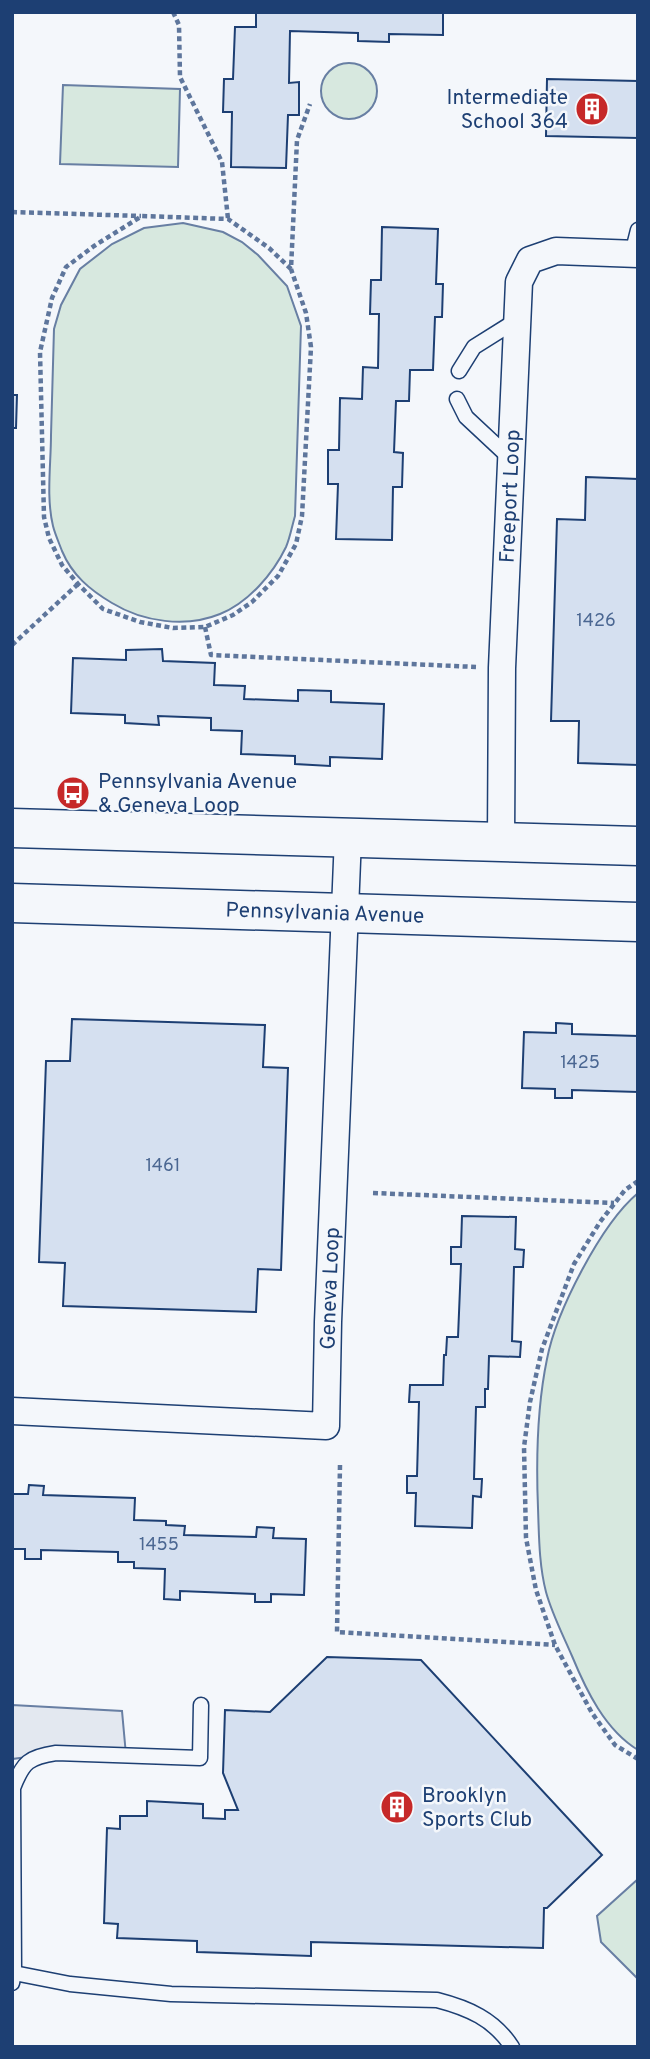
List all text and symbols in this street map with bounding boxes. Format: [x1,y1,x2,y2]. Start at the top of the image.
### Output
place label: Intermediate School 364 [447,85,568,136]
building icon: Intermediate School 364 [573,90,611,128]
street label: Freeport Loop [495,429,527,564]
house number: 1426 [576,610,616,633]
place label: Pennsylvania Avenue & Geneva Loop [98,769,297,820]
bus stop icon: Pennsylvania Avenue & Geneva Loop [54,774,92,812]
street label: Pennsylvania Avenue [225,897,425,931]
house number: 1425 [560,1052,600,1075]
house number: 1461 [146,1155,181,1178]
street label: Geneva Loop [315,1227,347,1350]
house number: 1455 [139,1534,179,1557]
place label: Brooklyn Sports Club [422,1783,532,1834]
building icon: Brooklyn Sports Club [378,1788,416,1826]

